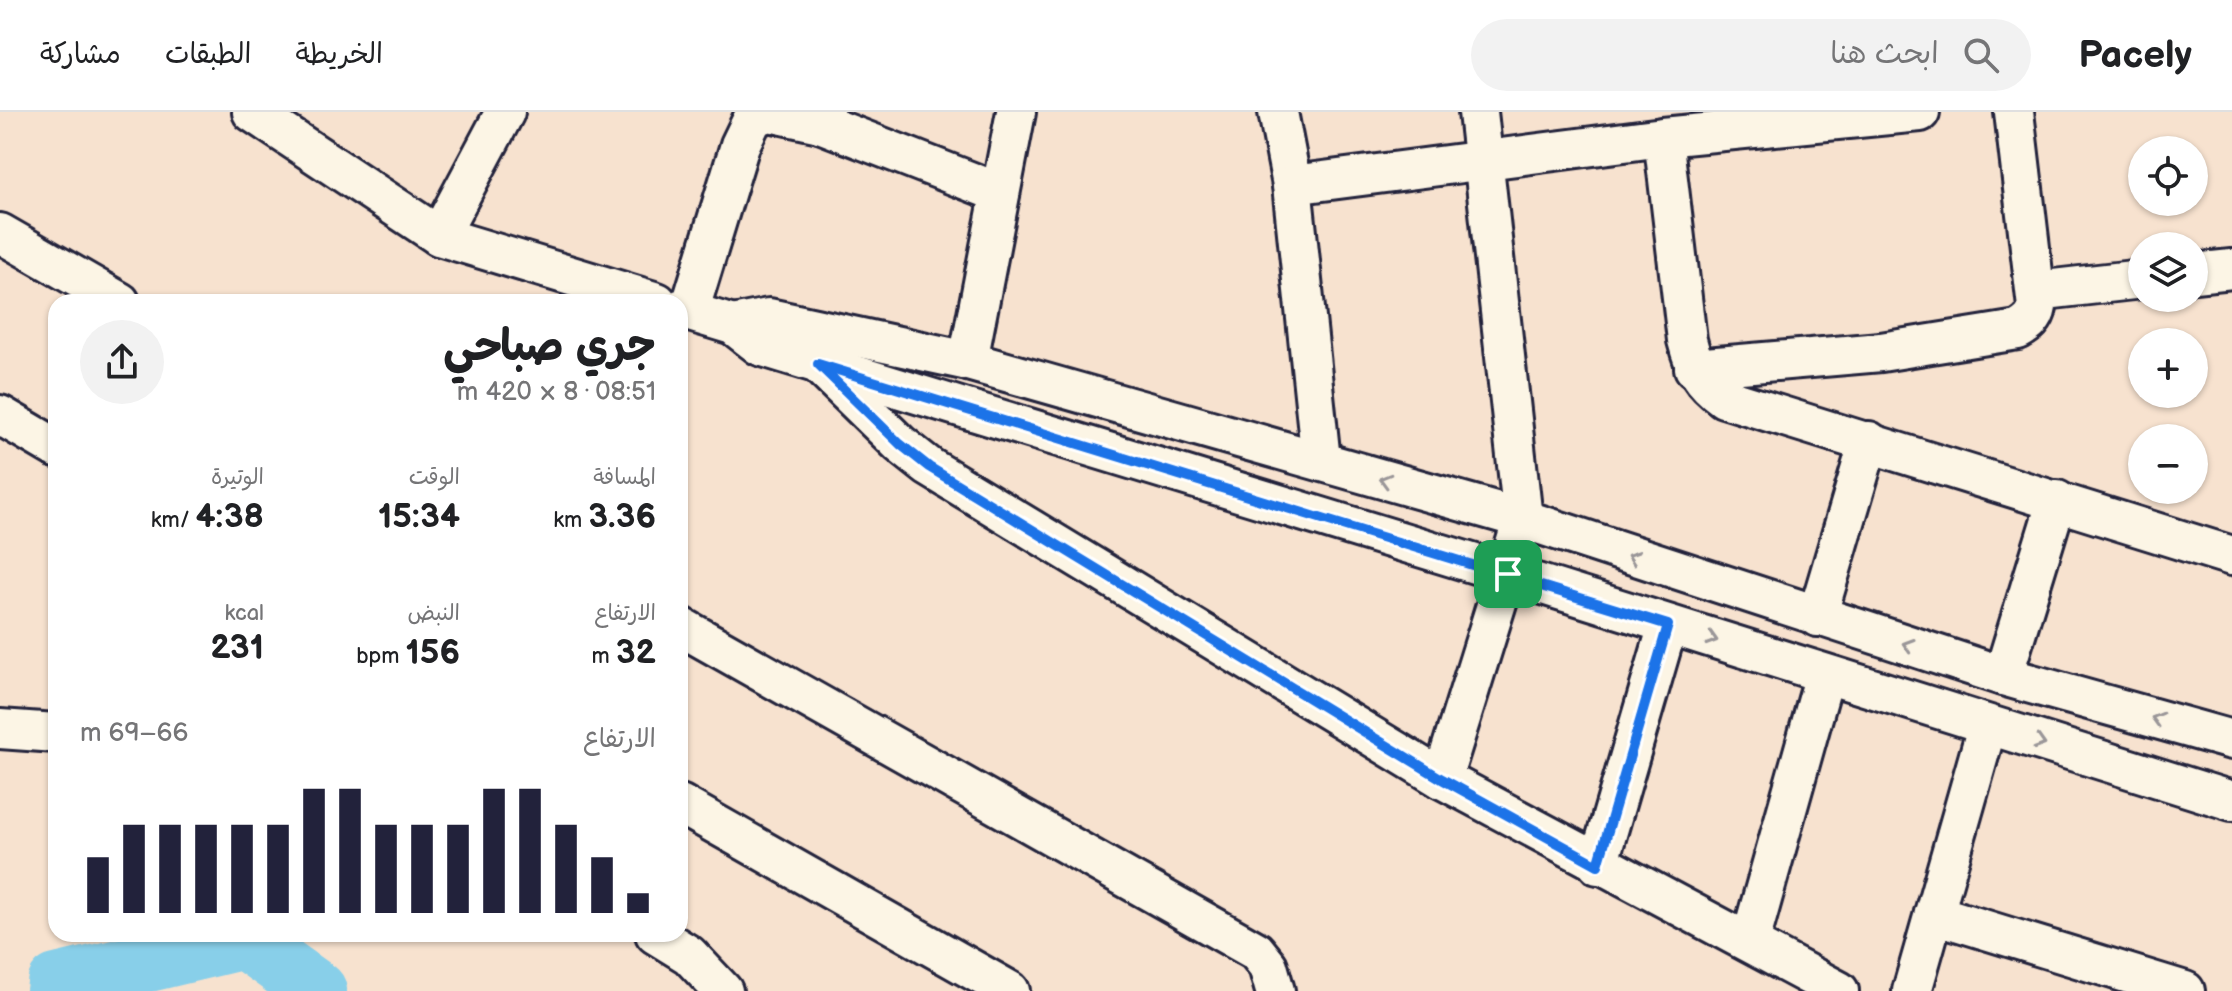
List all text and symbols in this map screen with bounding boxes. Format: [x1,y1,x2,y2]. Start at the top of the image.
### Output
search box [1471,19,2031,91]
icon: search [1959,33,2003,77]
text: Pacely [2079,33,2192,78]
text: ابحث هنا [1830,36,1939,72]
text: مشاركة [40,38,121,71]
text: الطبقات [165,38,251,71]
text: الخريطة [295,38,383,71]
map controls [2128,136,2208,504]
button: locate [2128,136,2208,216]
button: layers [2128,232,2208,312]
button: share [80,320,164,404]
text: جري صباحي [443,320,656,373]
button: + [2128,328,2208,408]
text: 08:51 · 8 × 420 m [457,377,656,408]
button: − [2128,424,2208,504]
text: الوتيرة [211,464,264,491]
text: الوقت [409,464,460,491]
text: المسافة [593,464,656,491]
one-way arrow [1379,473,1393,489]
text: 4:38 [196,496,264,537]
text: 15:34 [378,496,460,537]
text: 3.36 [588,496,656,537]
text: /km [151,507,196,534]
text: km [553,507,588,534]
pin [1474,540,1542,608]
one-way arrow [1627,551,1641,567]
icon: arrive [1486,552,1530,596]
text: kcal [225,600,264,627]
text: النبض [407,600,460,627]
text: الارتفاع [594,600,656,627]
text: 231 [210,627,264,668]
one-way arrow [1705,630,1718,646]
text: 156 [405,632,460,673]
text: 32 [616,632,656,673]
one-way arrow [1901,639,1915,655]
text: bpm [356,643,405,670]
text: m [592,643,616,670]
one-way arrow [2150,712,2164,728]
text: 66–69 m [80,718,188,749]
text: الارتفاع [583,724,656,755]
one-way arrow [2033,734,2046,750]

